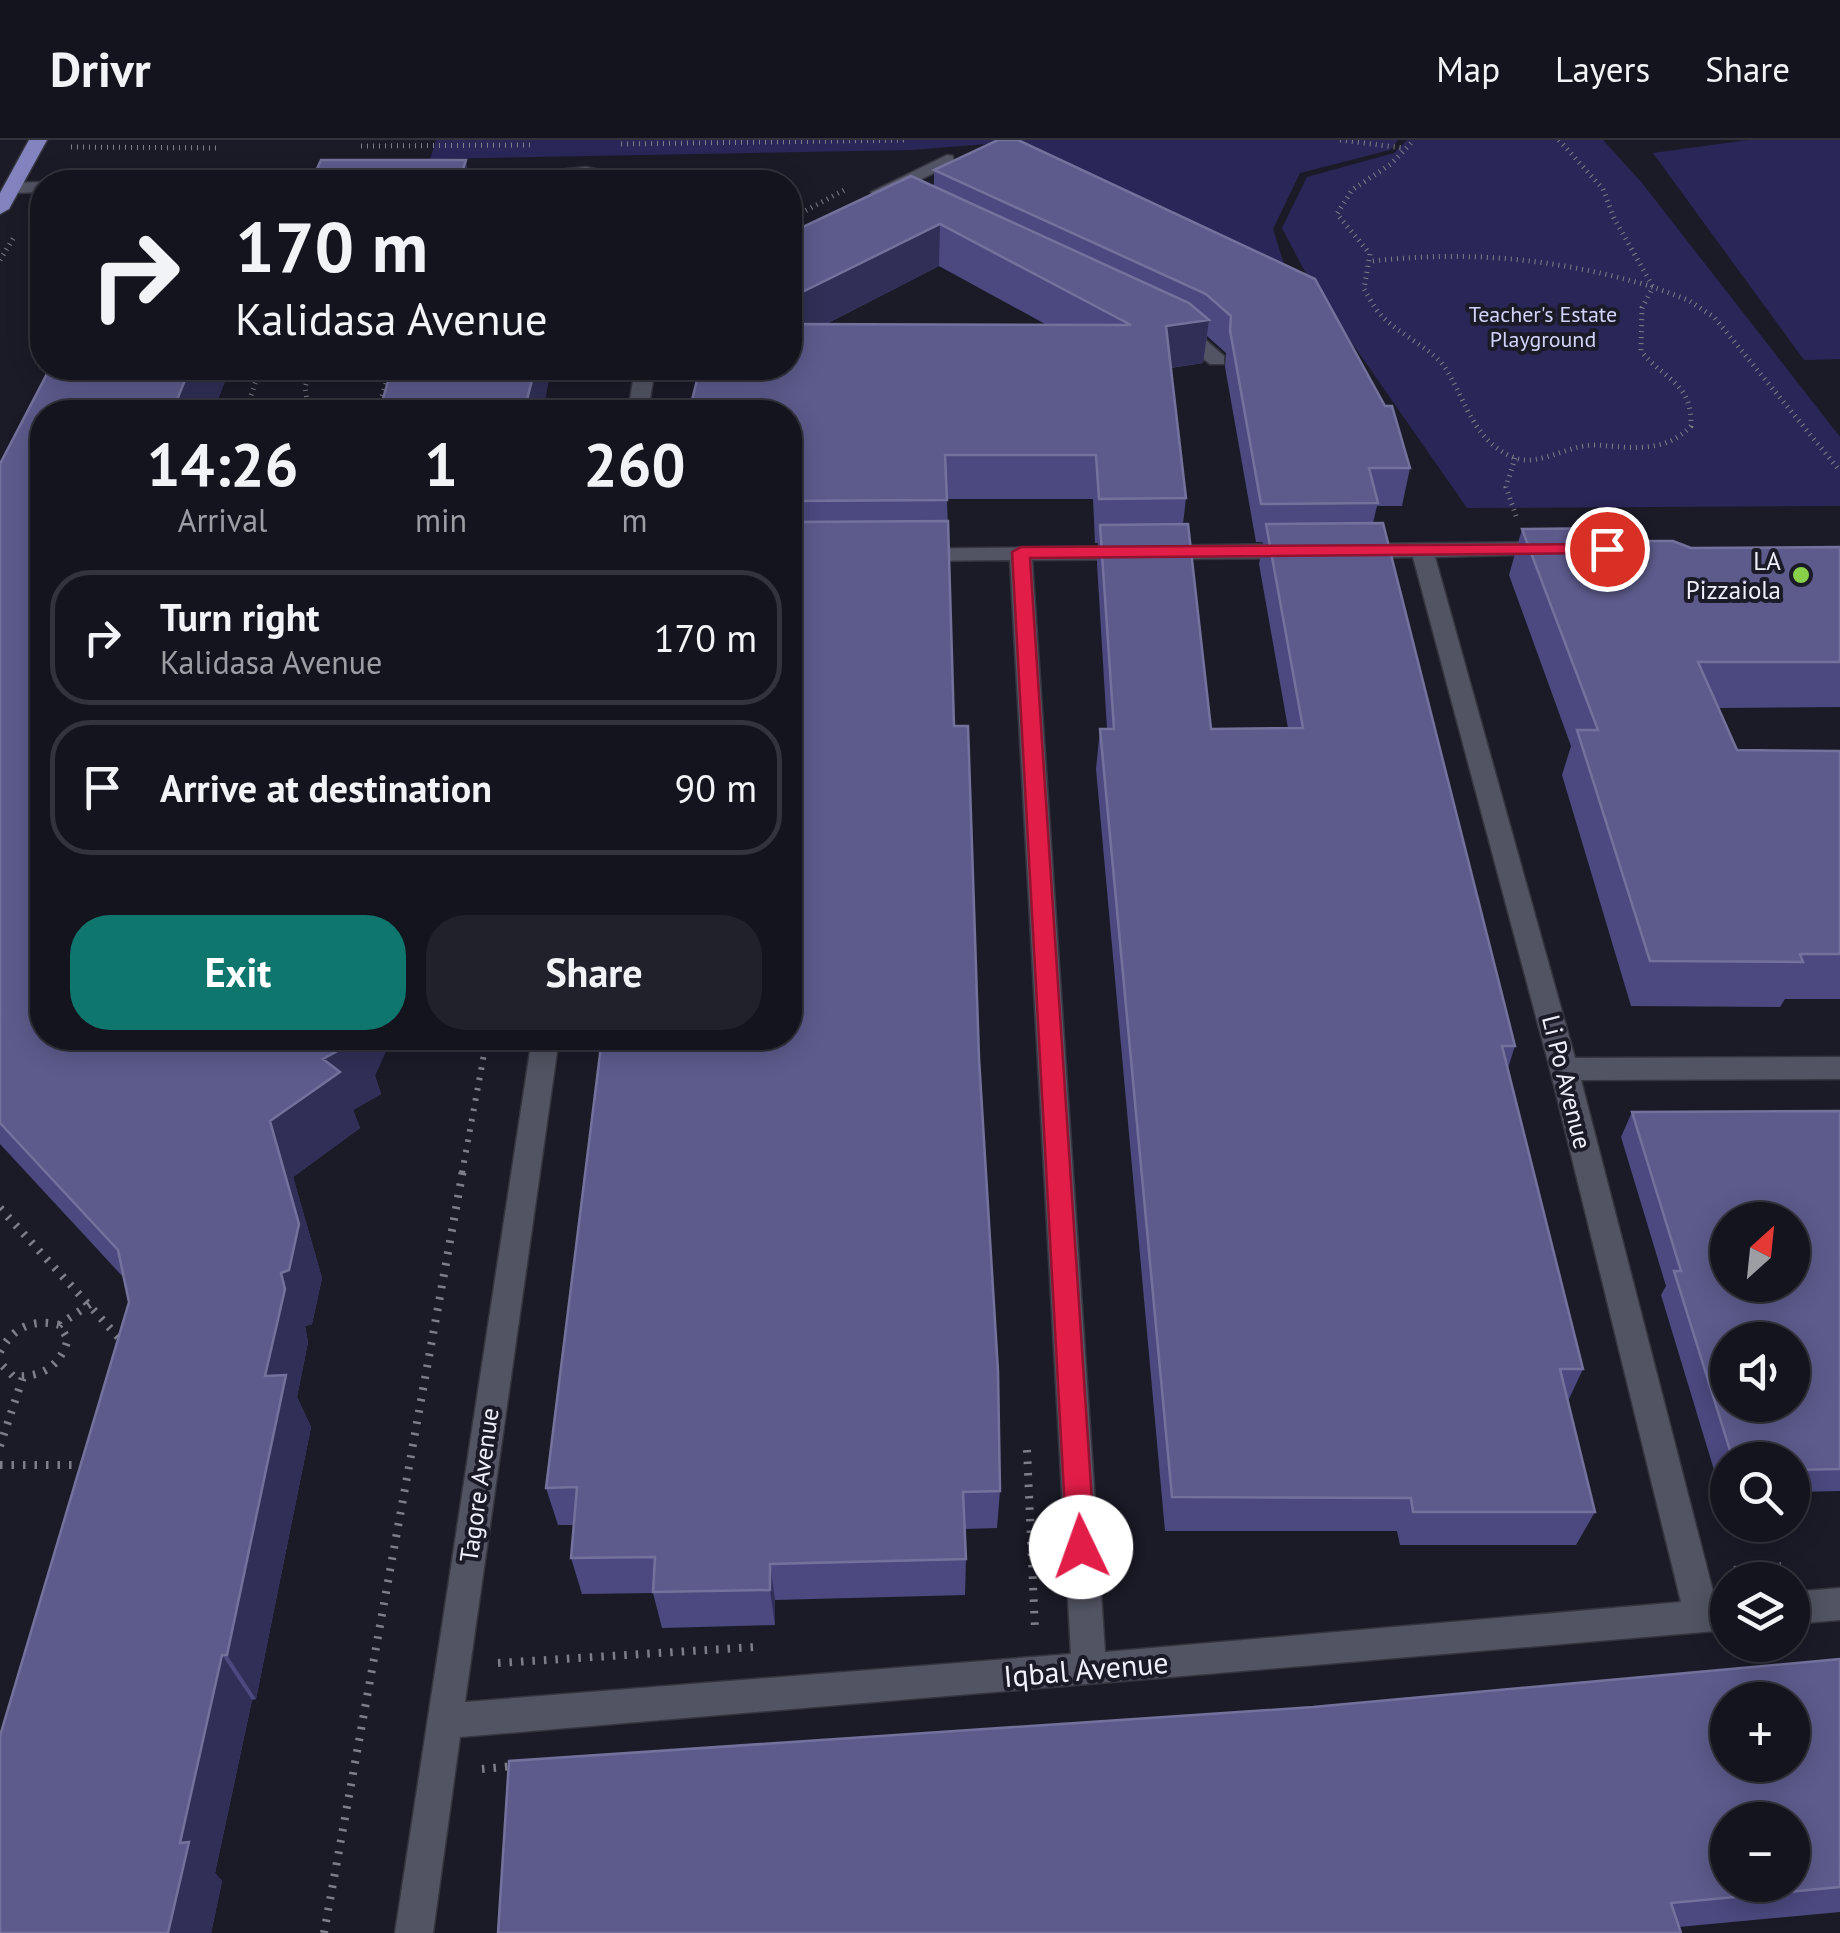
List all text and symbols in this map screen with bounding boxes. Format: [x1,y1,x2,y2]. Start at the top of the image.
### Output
text: Drivr [50,38,151,100]
text: Map [1436,46,1500,92]
text: Layers [1555,46,1650,92]
text: Share [1705,46,1790,92]
text: 170 m [235,201,428,291]
icon: right [70,210,200,340]
text: Kalidasa Avenue [235,289,548,347]
park label: Teacher's Estate Playground [1469,300,1617,353]
text: 14:26 [146,425,299,503]
text: 1 [424,425,458,503]
text: 260 [584,425,686,503]
text: Arrival [178,499,267,541]
text: min [415,499,467,541]
text: m [622,499,648,541]
pin [1565,507,1650,592]
icon: arrive [1580,522,1635,577]
place label: LA Pizzaiola [1686,545,1781,606]
marker: LA Pizzaiola [1790,564,1812,586]
text: Turn right [160,592,320,641]
icon: right [75,610,130,665]
text: 170 m [654,613,757,662]
text: Kalidasa Avenue [160,641,382,683]
icon: arrive [75,760,130,815]
text: Arrive at destination [160,763,492,812]
text: 90 m [675,763,757,812]
button: Exit [70,915,406,1030]
button: Share [426,915,762,1030]
street label: Li Po Avenue [1535,1012,1599,1152]
north arrow [1710,1202,1810,1302]
map controls [1710,1202,1810,1902]
button: sound [1710,1322,1810,1422]
street label: Tagore Avenue [452,1406,506,1564]
button: search [1710,1442,1810,1542]
position arrow [1029,1495,1133,1599]
button: layers [1710,1562,1810,1662]
street label: Iqbal Avenue [1002,1642,1170,1695]
button: + [1710,1682,1810,1782]
button: − [1710,1802,1810,1902]

